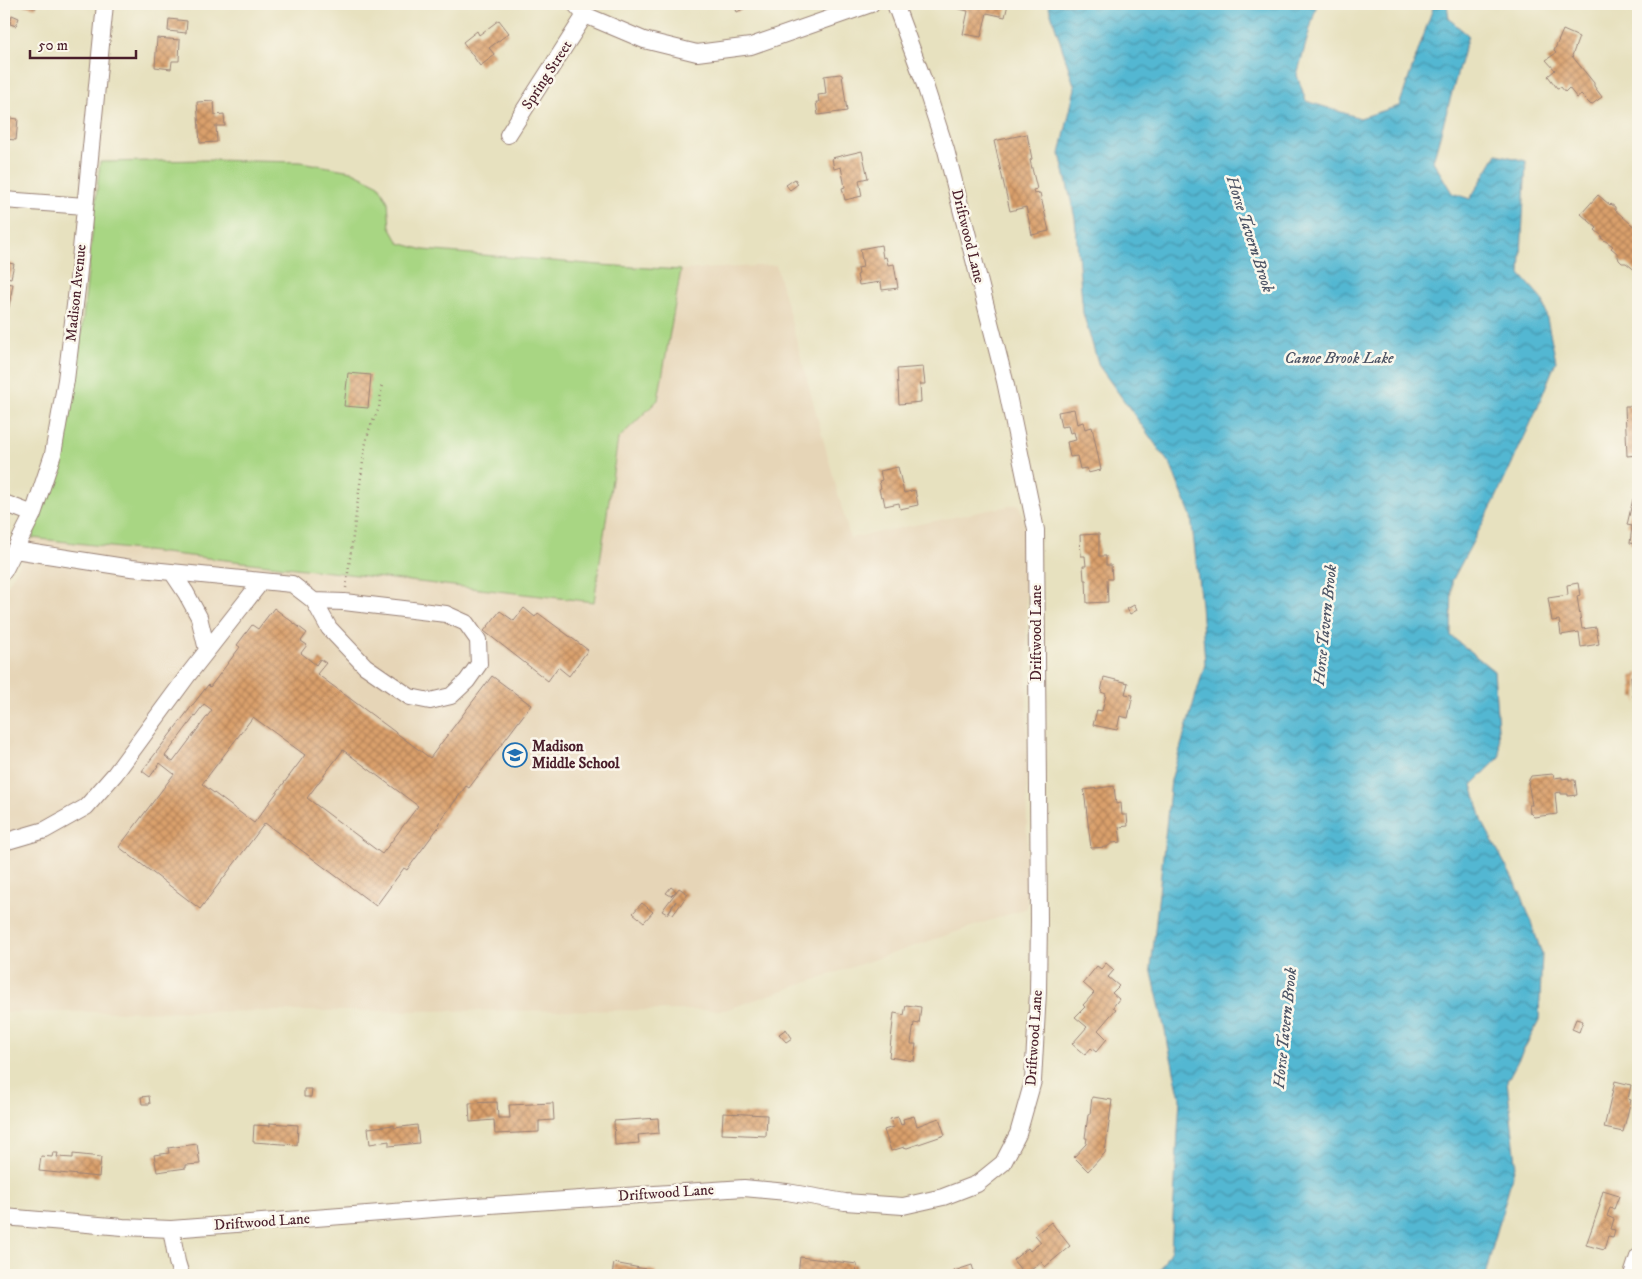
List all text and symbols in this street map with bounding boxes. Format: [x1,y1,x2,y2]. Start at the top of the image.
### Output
scale bar [30,28,136,60]
text: 50 m [38,36,68,55]
street label: Spring Street [518,37,576,113]
water label: Horse Tavern Brook [1221,172,1278,295]
street label: Driftwood Lane [947,187,989,285]
street label: Madison Avenue [61,243,91,343]
water label: Canoe Brook Lake [1284,348,1394,368]
water label: Horse Tavern Brook [1309,563,1341,687]
street label: Driftwood Lane [1027,585,1046,681]
place label: Madison Middle School [532,737,620,773]
school or university icon: Madison Middle School [502,742,528,768]
water label: Horse Tavern Brook [1269,966,1301,1090]
street label: Driftwood Lane [1021,989,1047,1087]
street label: Driftwood Lane [617,1180,715,1206]
street label: Driftwood Lane [213,1209,311,1235]

